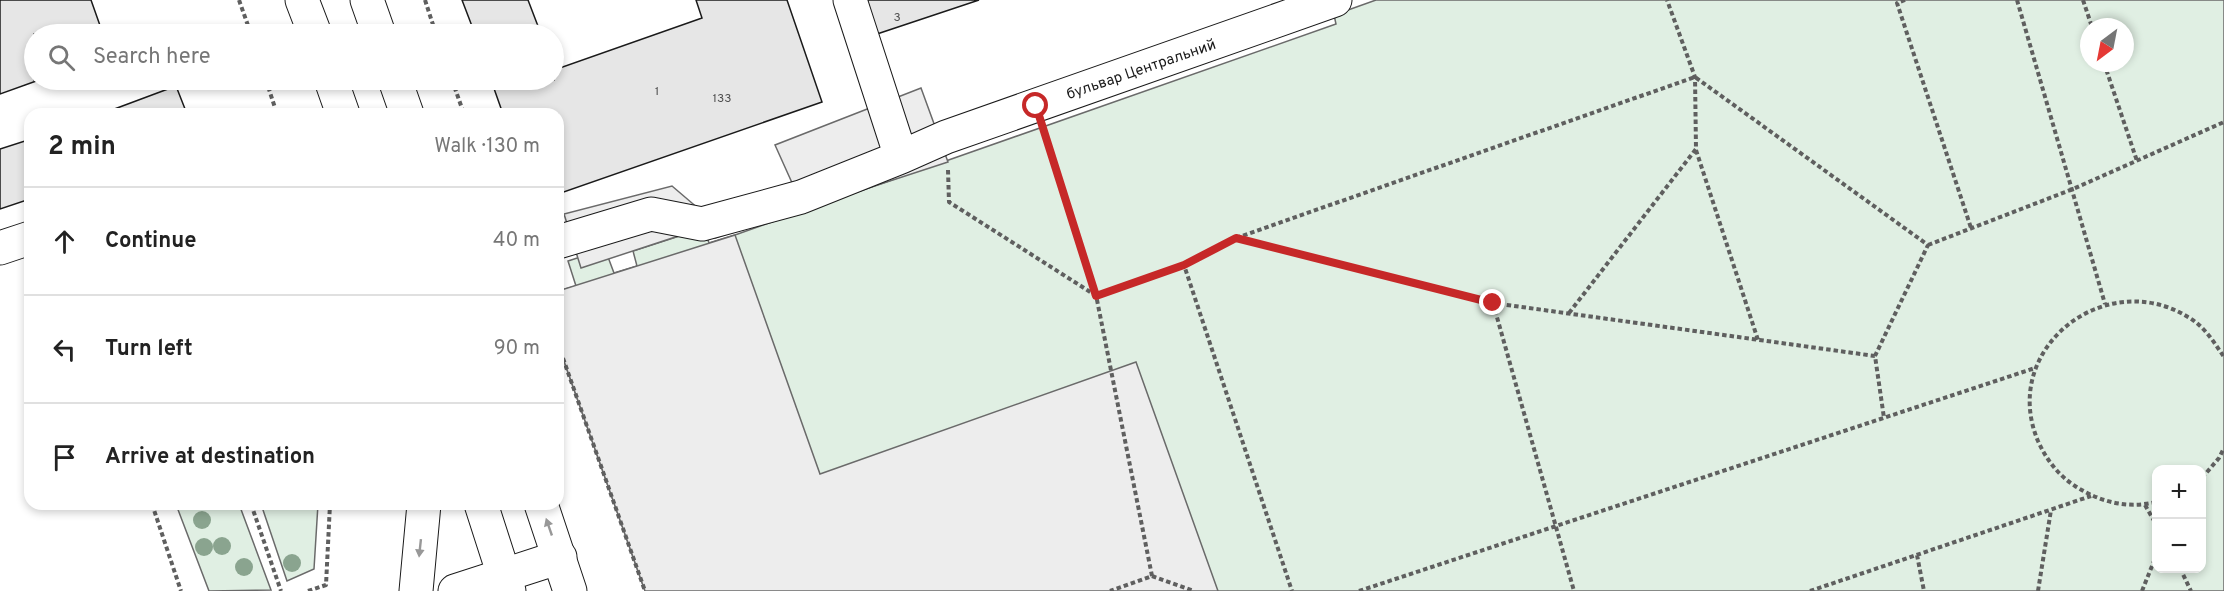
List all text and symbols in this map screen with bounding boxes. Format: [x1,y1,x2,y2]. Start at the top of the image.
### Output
house number: 3 [893,10,901,26]
north arrow [2080,18,2134,72]
search box [24,24,564,90]
street label: бульвар Центральний [1064,36,1219,105]
icon: search [45,41,78,74]
text: Search here [93,44,211,71]
house number: 1 [655,84,659,100]
house number: 133 [713,91,731,107]
route start [1022,92,1048,118]
text: 2 min [48,131,116,164]
text: Walk · 130 m [434,134,540,160]
icon: ahead [48,225,81,258]
text: Continue [105,228,196,255]
text: 40 m [493,228,540,254]
route end [1479,289,1505,315]
icon: left [48,333,81,366]
text: Turn left [105,336,193,363]
text: 90 m [494,336,540,362]
icon: arrive [48,441,81,474]
text: Arrive at destination [105,444,315,471]
map controls [2152,465,2206,573]
button: + [2152,465,2206,519]
one-way arrow [544,518,554,536]
button: − [2152,519,2206,573]
one-way arrow [415,538,425,557]

